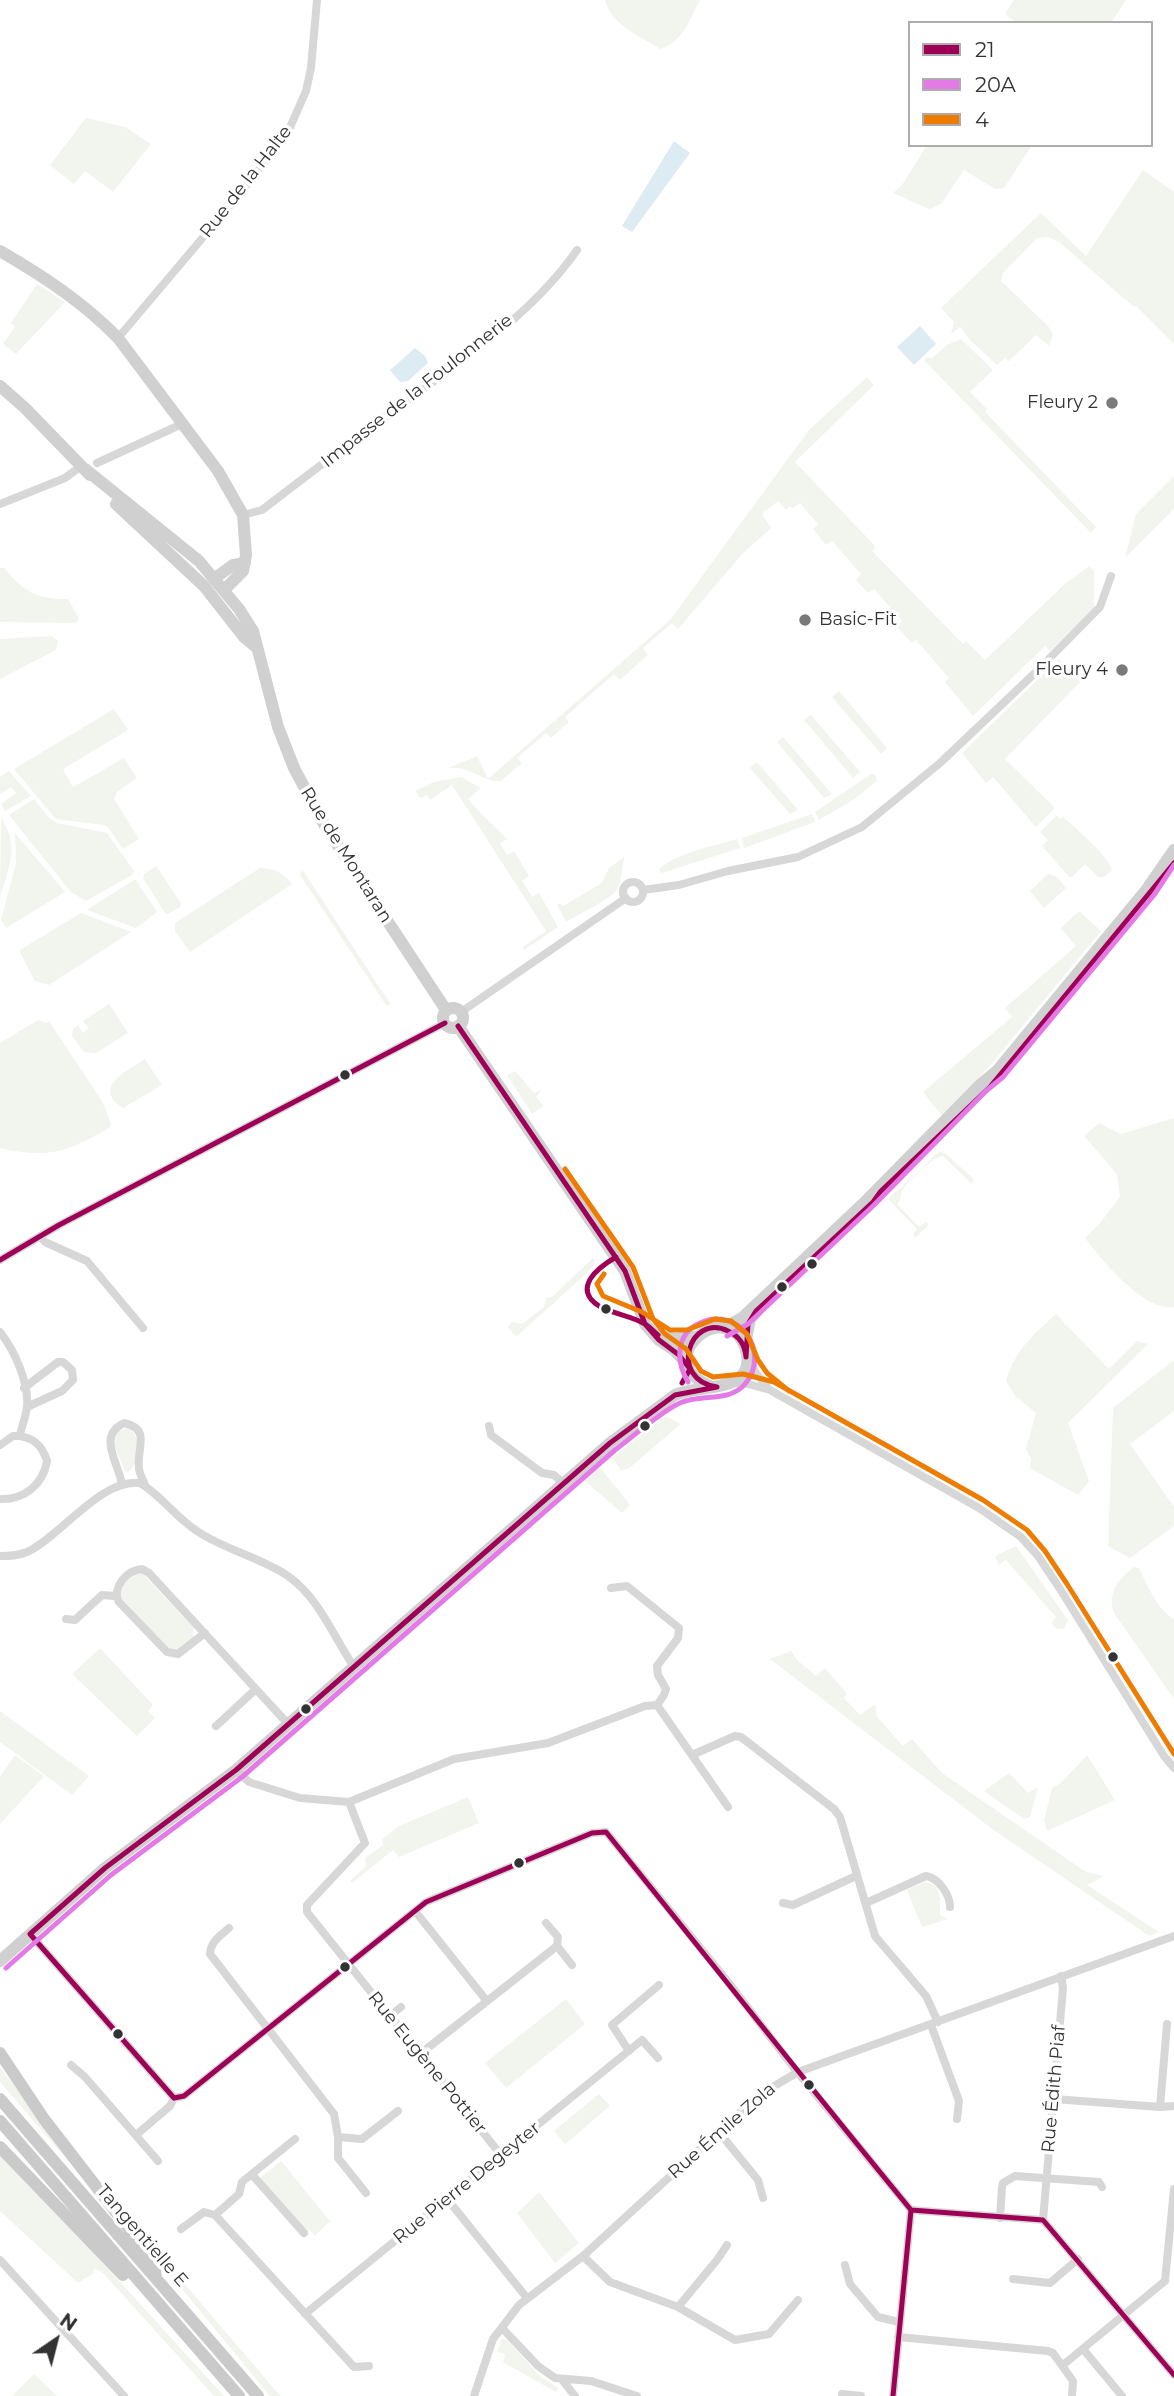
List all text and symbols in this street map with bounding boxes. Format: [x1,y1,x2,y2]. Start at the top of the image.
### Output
legend [908,21,1153,147]
text: 21 [975,37,995,62]
text: 20A [975,72,1016,97]
text: 4 [975,107,989,132]
street label: Rue de la Halte [195,122,297,242]
street label: Impasse de la Foulonnerie [317,310,517,472]
place label: Fleury 2 [1027,392,1098,414]
marker: Fleury 2 [1104,395,1120,411]
place label: Basic-Fit [819,609,897,631]
marker: Basic-Fit [797,612,813,628]
place label: Fleury 4 [1035,659,1108,681]
marker: Fleury 4 [1114,662,1130,678]
street label: Rue de Montaran [296,783,396,927]
unlabelled marker [338,1068,352,1082]
unlabelled marker [805,1257,819,1271]
unlabelled marker [775,1280,789,1294]
unlabelled marker [599,1302,613,1316]
unlabelled marker [638,1419,652,1433]
unlabelled marker [1106,1650,1120,1664]
unlabelled marker [299,1702,313,1716]
unlabelled marker [512,1856,526,1870]
unlabelled marker [338,1960,352,1974]
street label: Rue Eugène Pottier [363,1987,491,2139]
street label: Rue Édith Piaf [1038,2024,1070,2154]
unlabelled marker [111,2027,125,2041]
street label: Rue Émile Zola [664,2078,780,2184]
unlabelled marker [802,2078,816,2092]
street label: Rue Pierre Degeyter [389,2117,545,2249]
street label: Tangentielle E [92,2180,192,2292]
north arrow [21,2305,91,2375]
text: N [55,2309,81,2336]

